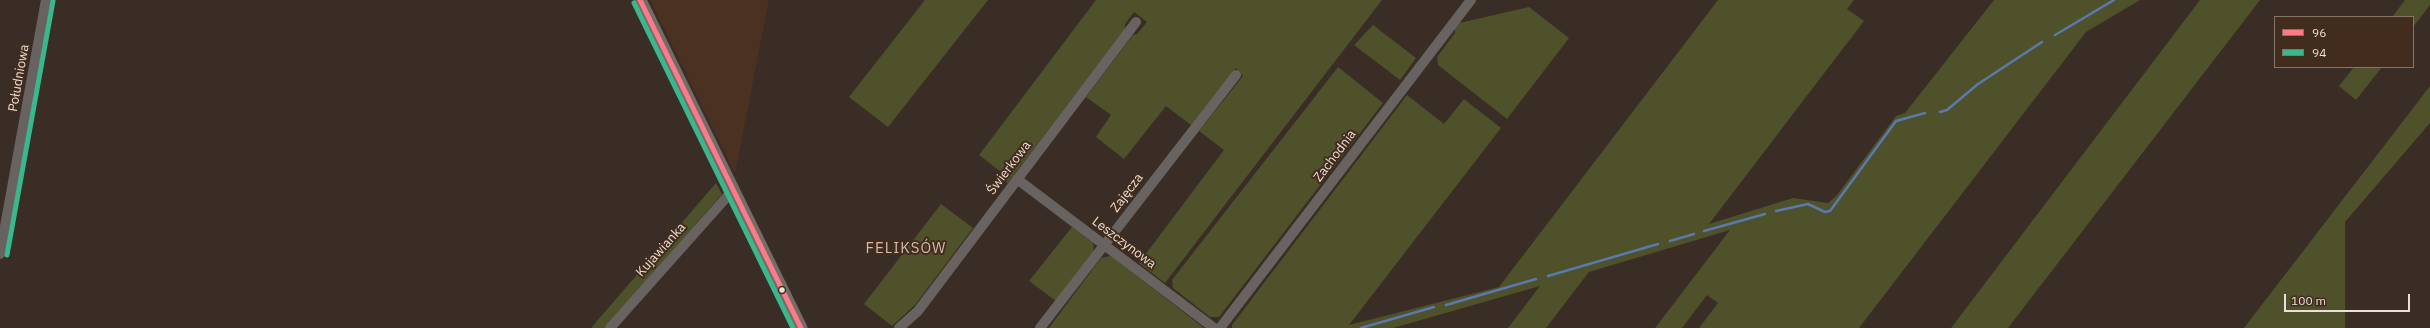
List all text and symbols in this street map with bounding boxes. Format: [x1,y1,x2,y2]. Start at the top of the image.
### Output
legend [2274,16,2414,68]
text: 96 [2312,25,2326,40]
street label: Południowa [5,43,33,113]
text: 94 [2312,45,2326,60]
street label: Zachodnia [1310,127,1360,185]
street label: Świerkowa [984,138,1034,198]
street label: Zajęcza [1107,171,1147,215]
street label: Leszczynowa [1089,214,1159,272]
street label: Kujawianka [633,220,689,280]
district label: FELIKSÓW [866,240,946,258]
unlabelled marker [777,285,787,295]
scale bar [2286,286,2412,312]
text: 100 m [2291,293,2326,308]

